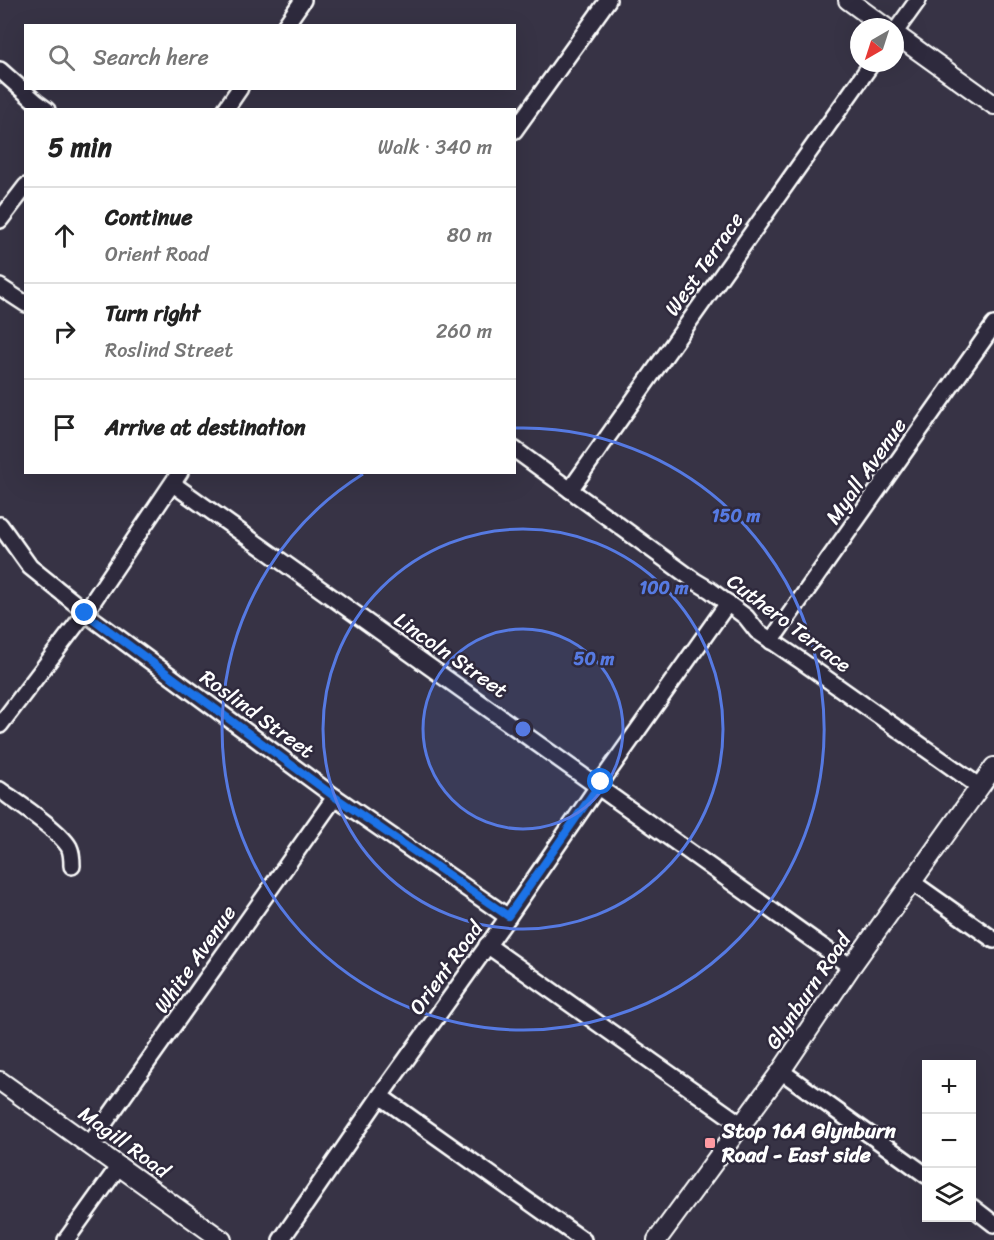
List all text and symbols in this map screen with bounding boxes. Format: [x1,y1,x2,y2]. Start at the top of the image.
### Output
north arrow [850,18,904,72]
search box [24,24,516,90]
text: Search here [93,38,209,77]
icon: search [45,41,78,74]
text: 5 min [48,124,112,170]
text: Walk · 340 m [378,130,492,165]
text: Continue [105,198,193,237]
street label: West Terrace [654,204,754,324]
text: 80 m [447,218,492,253]
icon: ahead [48,219,81,252]
text: Orient Road [105,237,209,272]
text: Turn right [105,294,200,333]
text: 260 m [436,314,492,349]
icon: right [48,315,81,348]
text: Roslind Street [105,333,233,368]
text: Arrive at destination [105,408,306,447]
street label: Myall Avenue [815,409,917,533]
icon: arrive [48,411,81,444]
text: 150 m [712,500,760,532]
street label: Cuthero Terrace [718,563,860,683]
text: 100 m [640,572,689,604]
route end [71,599,97,625]
street label: Lincoln Street [386,601,516,709]
text: 50 m [574,643,615,675]
street label: Roslind Street [191,659,323,769]
centre of rings [513,719,533,739]
route start [587,768,613,794]
street label: White Avenue [143,897,247,1021]
street label: Orient Road [399,911,494,1023]
street label: Glynburn Road [755,923,862,1057]
map controls [922,1060,976,1222]
button: + [922,1060,976,1114]
street label: Magill Road [70,1095,180,1190]
place label: Stop 16A Glynburn Road - East side [721,1112,897,1174]
button: − [922,1114,976,1168]
marker: Stop 16A Glynburn Road - East side [703,1136,717,1150]
button: layers [922,1168,976,1222]

